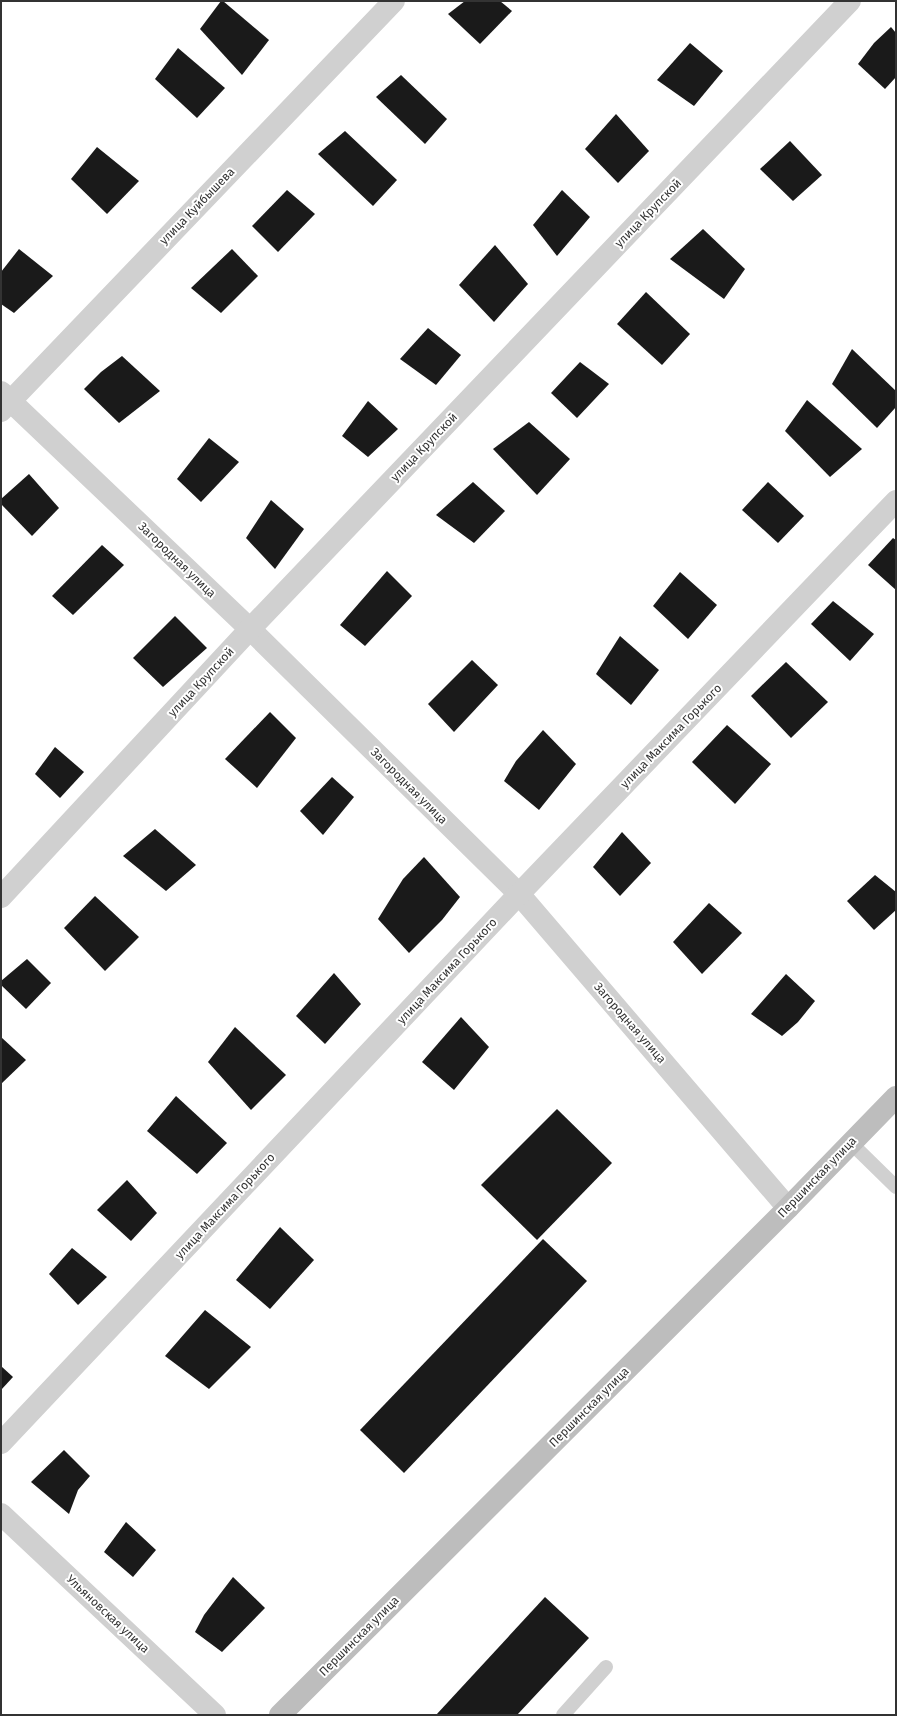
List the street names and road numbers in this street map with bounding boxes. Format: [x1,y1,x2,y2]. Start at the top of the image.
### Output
street label: улица Куйбышева [157,165,237,247]
street label: улица Крупской [612,176,684,250]
street label: улица Крупской [388,410,460,484]
street label: Загородная улица [135,519,219,601]
street label: улица Крупской [165,644,237,720]
street label: улица Максима Горького [618,681,724,791]
street label: Загородная улица [368,745,450,827]
street label: улица Максима Горького [394,915,500,1027]
street label: Загородная улица [591,980,669,1066]
street label: Першинская улица [775,1134,859,1220]
street label: улица Максима Горького [172,1150,278,1262]
street label: Першинская улица [546,1364,632,1450]
street label: Ульяновская улица [64,1572,152,1656]
street label: Першинская улица [316,1593,402,1679]

